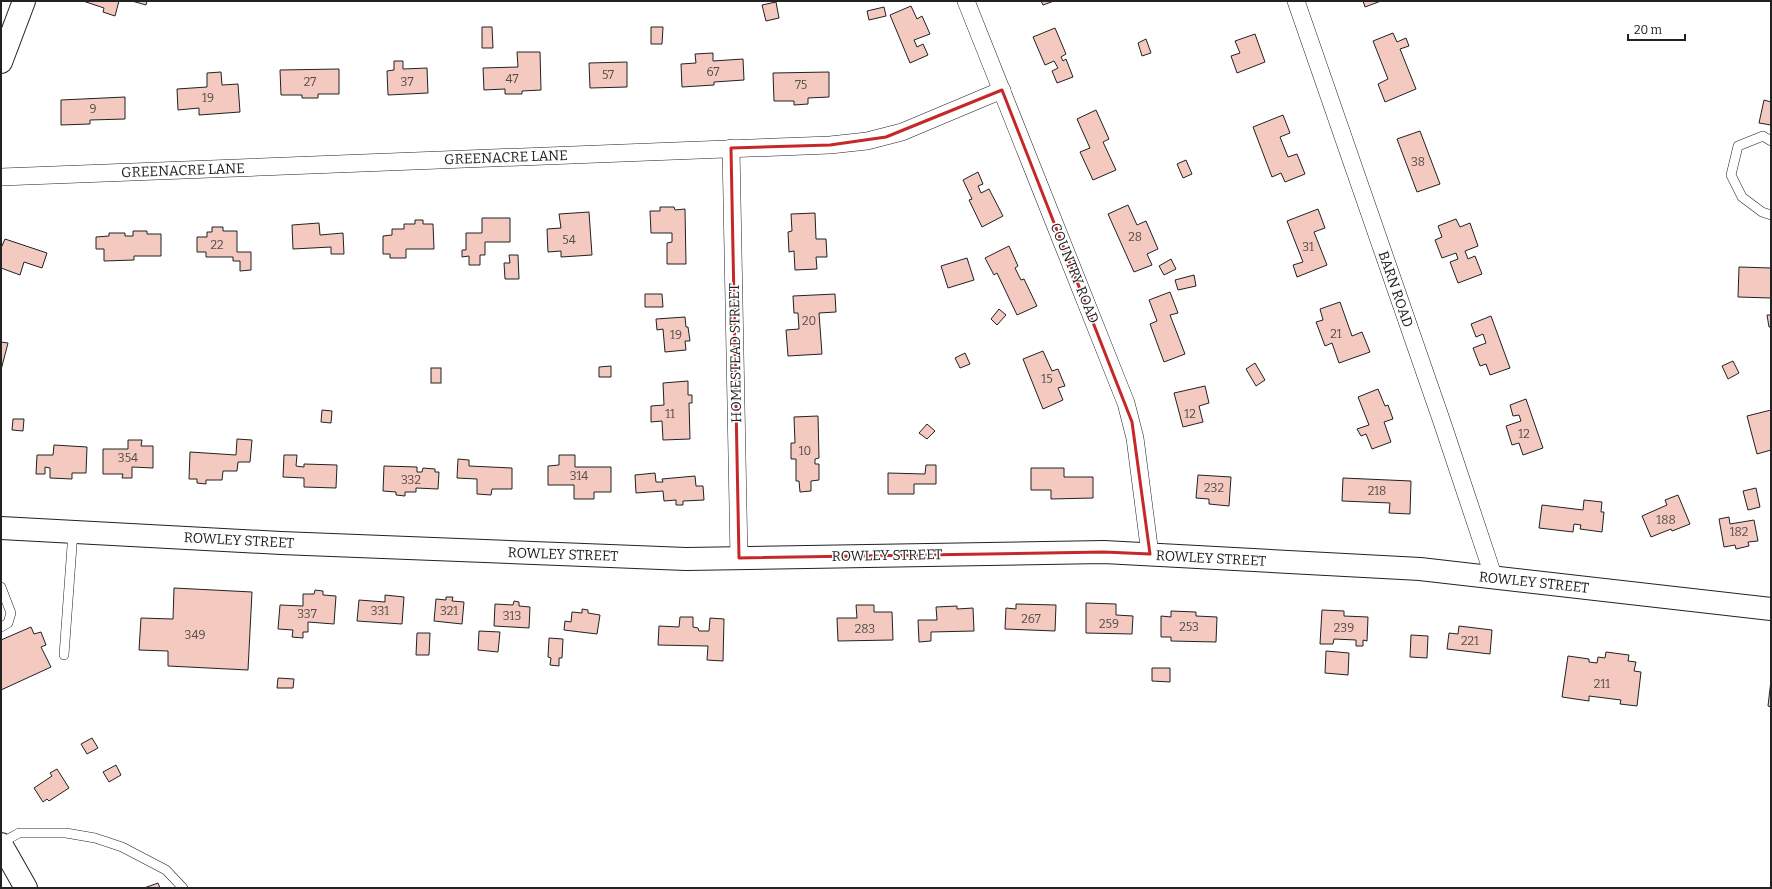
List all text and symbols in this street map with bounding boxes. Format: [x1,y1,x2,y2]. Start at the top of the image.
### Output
scale bar [1628,16,1685,42]
text: 20 m [1634,23,1663,37]
house number: 67 [707,65,719,79]
house number: 57 [602,68,614,82]
house number: 47 [506,72,518,86]
house number: 27 [304,75,316,89]
house number: 37 [401,75,413,89]
house number: 75 [795,78,807,92]
house number: 19 [202,91,214,105]
house number: 9 [89,102,97,116]
street label: GREENACRE LANE [444,147,568,168]
house number: 38 [1411,155,1425,169]
street label: GREENACRE LANE [121,160,245,181]
street label: COUNTRY ROAD [1047,220,1102,326]
house number: 28 [1128,230,1142,244]
house number: 54 [562,233,576,247]
house number: 22 [210,238,224,252]
house number: 31 [1302,240,1314,254]
street label: BARN ROAD [1375,249,1417,330]
street label: HOMESTEAD STREET [726,283,745,423]
house number: 20 [802,314,816,328]
house number: 21 [1330,327,1342,341]
house number: 19 [670,328,682,342]
house number: 15 [1041,372,1053,386]
house number: 11 [665,407,675,421]
house number: 12 [1184,407,1196,421]
house number: 12 [1518,427,1530,441]
house number: 10 [799,444,811,458]
house number: 354 [118,451,138,465]
house number: 314 [570,469,588,483]
house number: 332 [401,473,421,487]
house number: 232 [1204,481,1224,495]
house number: 218 [1368,484,1386,498]
house number: 188 [1656,513,1676,527]
house number: 182 [1730,525,1748,539]
street label: ROWLEY STREET [183,529,295,552]
street label: ROWLEY STREET [507,544,619,565]
street label: ROWLEY STREET [832,546,942,565]
street label: ROWLEY STREET [1155,547,1267,570]
street label: ROWLEY STREET [1478,568,1590,597]
house number: 331 [371,604,389,618]
house number: 321 [440,604,458,618]
house number: 337 [297,607,317,621]
house number: 313 [503,609,521,623]
house number: 267 [1021,612,1041,626]
house number: 259 [1099,617,1119,631]
house number: 253 [1179,620,1199,634]
house number: 239 [1334,621,1354,635]
house number: 283 [855,622,875,636]
house number: 349 [185,628,205,642]
house number: 221 [1461,634,1479,648]
house number: 211 [1594,677,1610,691]

